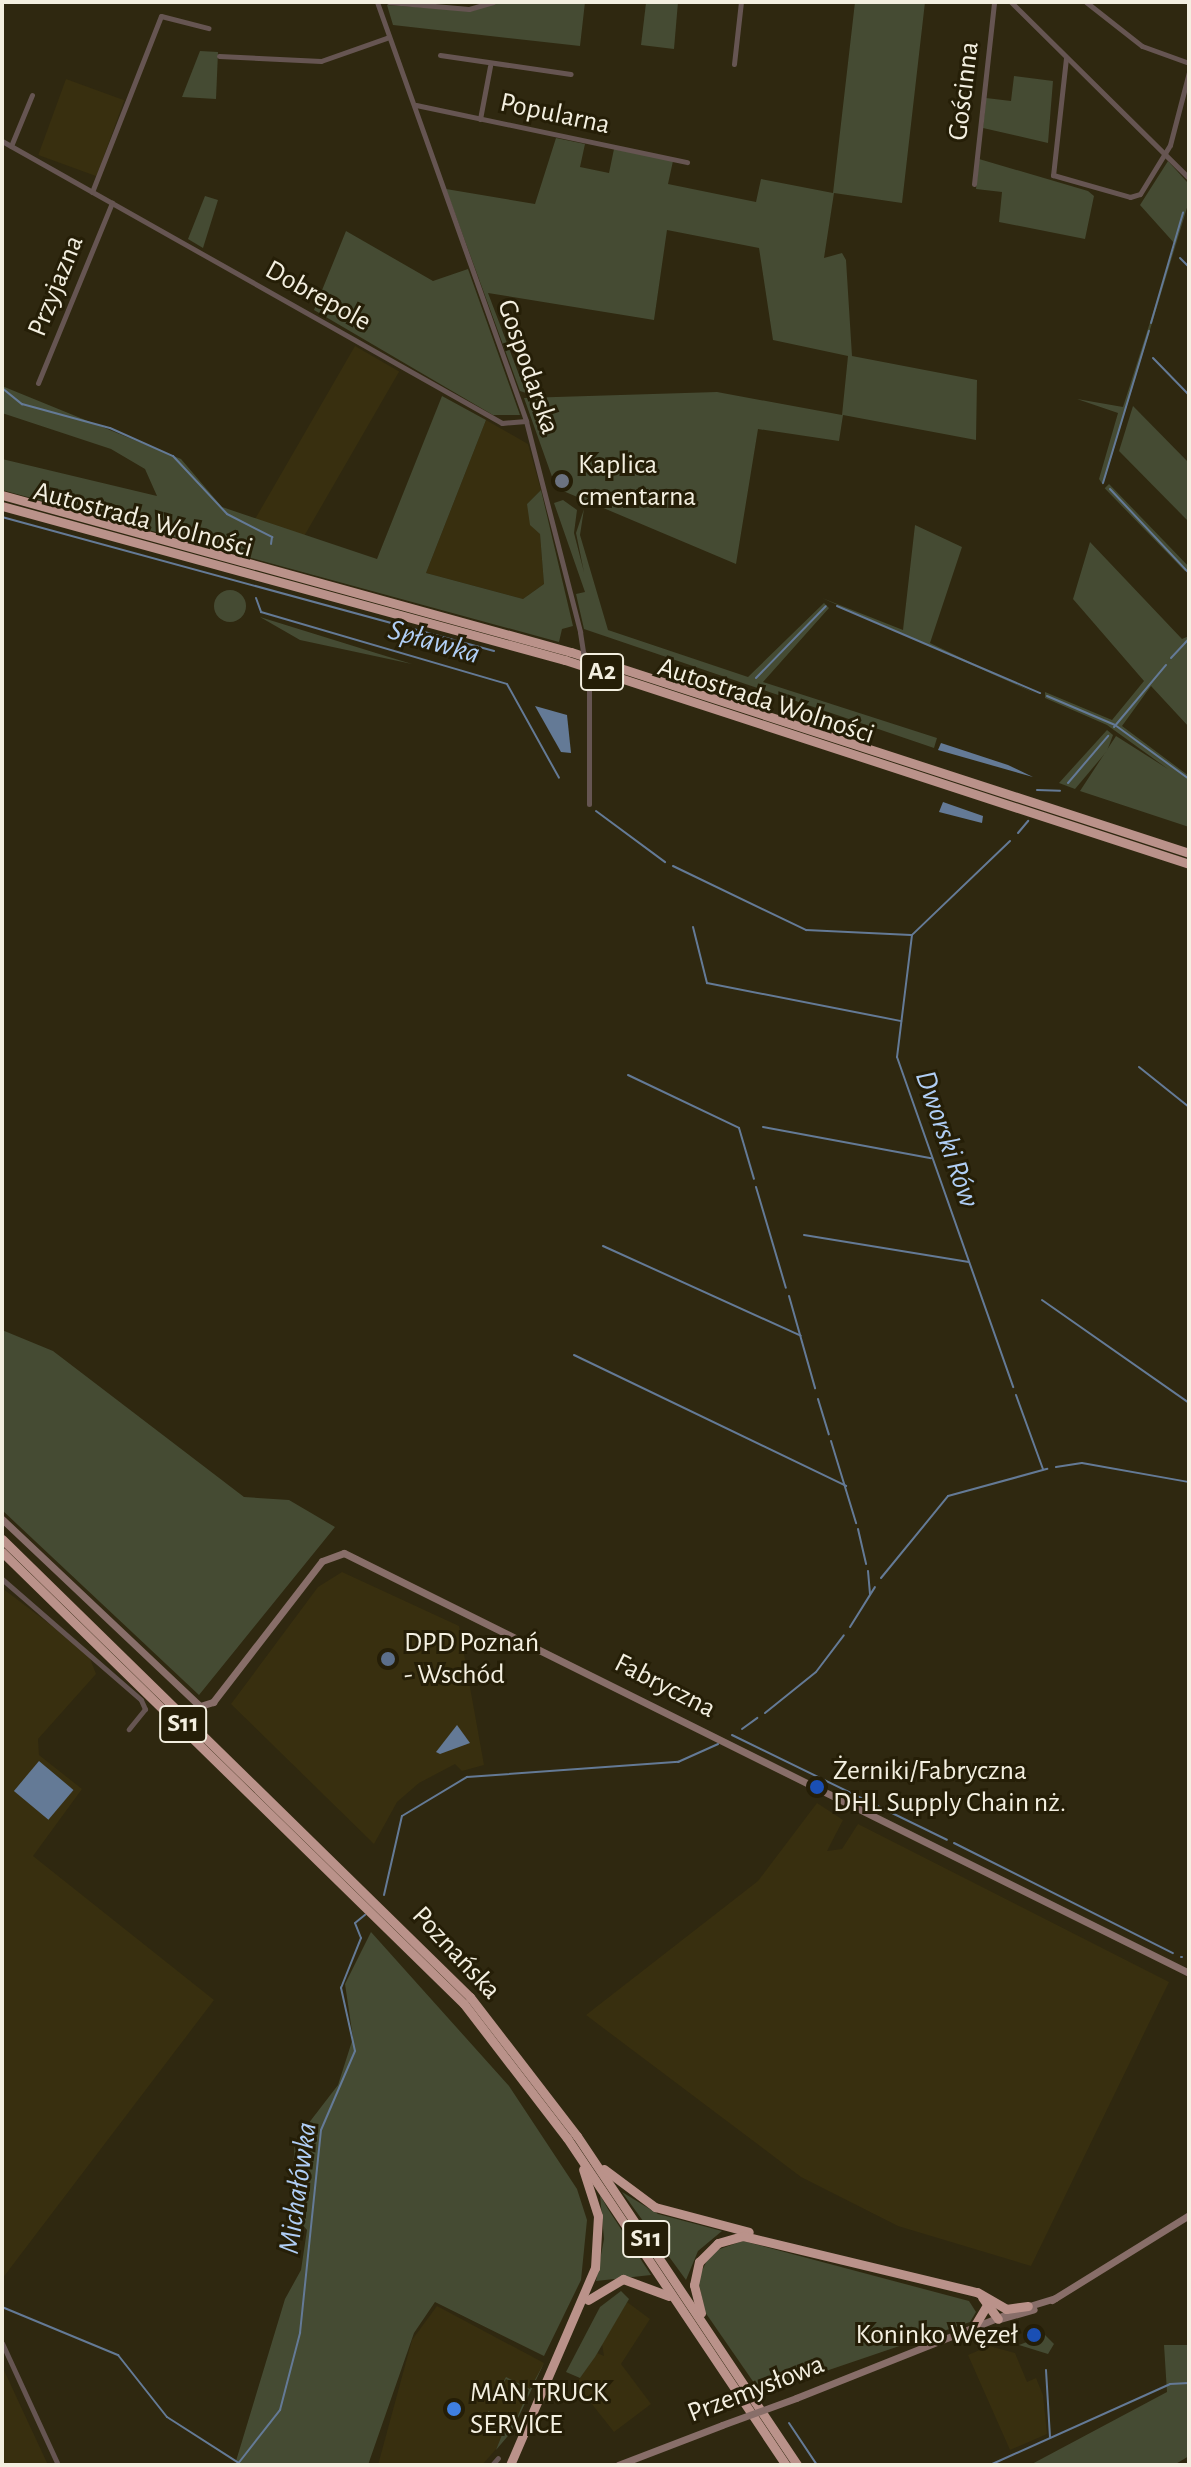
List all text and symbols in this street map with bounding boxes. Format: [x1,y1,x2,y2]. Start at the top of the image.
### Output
street label: Gościnna [941,40,987,142]
street label: Popularna [497,86,613,142]
street label: Przyjazna [21,231,91,341]
street label: Dobrepole [259,253,377,339]
street label: Gospodarska [489,295,567,439]
place label: Kaplica cmentarna [578,448,696,514]
marker: Kaplica cmentarna [553,472,571,490]
street label: Autostrada Wolności [30,475,256,565]
water label: Spławka [384,612,484,672]
road number: A2 [580,650,624,694]
street label: Autostrada Wolności [653,650,879,752]
water label: Dworski Rów [907,1066,987,1212]
place label: DPD Poznań - Wschód [404,1626,539,1692]
street label: Fabryczna [609,1646,721,1726]
marker: DPD Poznań - Wschód [379,1650,397,1668]
road number: S11 [159,1702,207,1746]
place label: Żerniki/Fabryczna DHL Supply Chain nż. [833,1754,1066,1820]
marker: Żerniki/Fabryczna DHL Supply Chain nż. [808,1778,826,1796]
street label: Poznańska [404,1899,508,2007]
water label: Michałówka [271,2120,325,2256]
road number: S11 [622,2217,670,2261]
place label: Koninko Węzeł [855,2318,1018,2352]
marker: Koninko Węzeł [1025,2326,1043,2344]
street label: Przemysłowa [683,2348,829,2430]
place label: MAN TRUCK SERVICE [470,2376,608,2442]
marker: MAN TRUCK SERVICE [445,2400,463,2418]

